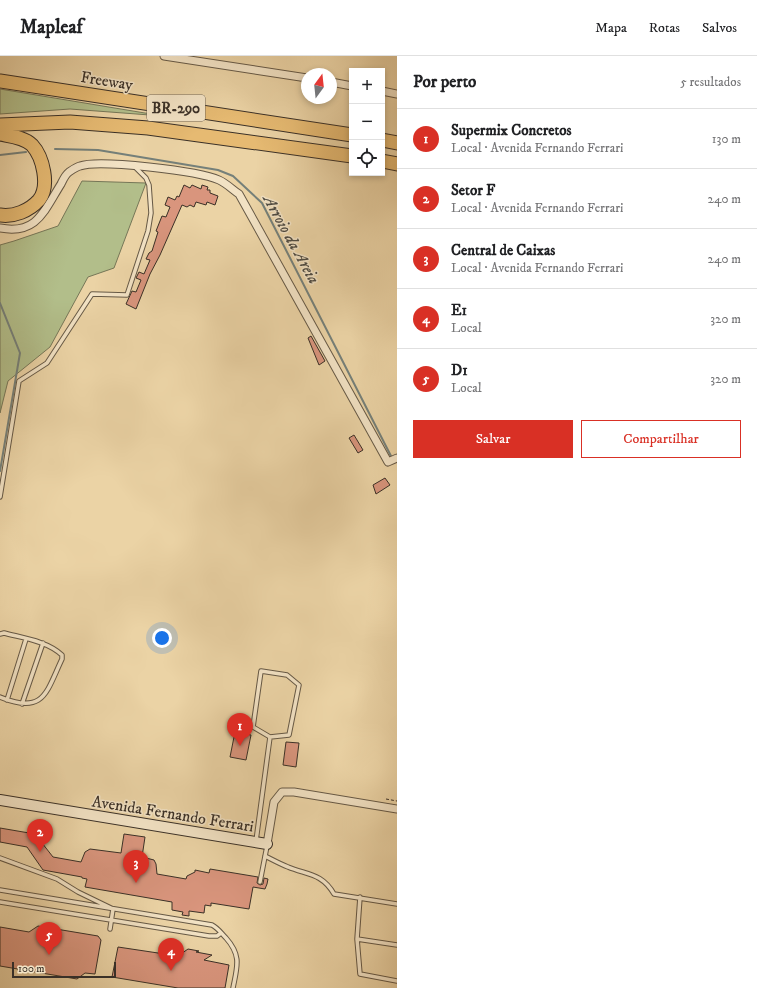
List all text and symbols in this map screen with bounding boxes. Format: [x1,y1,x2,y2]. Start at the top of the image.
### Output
text: Mapleaf [20,16,83,39]
text: Mapa [595,19,627,37]
text: Rotas [649,19,680,37]
text: Salvos [702,19,737,37]
street label: Freeway [79,67,135,95]
north arrow [301,68,337,104]
map controls [349,68,385,176]
button: + [349,68,385,104]
text: Por perto [413,71,476,93]
text: 5 resultados [680,74,741,90]
road number: BR-290 [147,95,205,121]
button: − [349,104,385,140]
text: Supermix Concretos [451,121,572,140]
text: 1 [424,131,428,147]
text: 130 m [712,131,741,147]
button: locate [349,140,385,176]
text: Local · Avenida Fernando Ferrari [451,140,623,156]
text: Setor F [451,181,495,200]
water label: Arroio da Areia [257,189,325,288]
text: 2 [423,191,429,207]
text: 240 m [708,191,741,207]
text: Local · Avenida Fernando Ferrari [451,200,623,216]
text: Central de Caixas [451,241,555,260]
text: 3 [424,251,428,267]
text: 240 m [708,251,741,267]
text: Local · Avenida Fernando Ferrari [451,260,623,276]
text: E1 [451,301,467,320]
text: 4 [422,311,430,327]
text: 320 m [710,311,741,327]
text: Local [451,320,482,336]
text: D1 [451,361,468,380]
text: 5 [423,371,429,387]
text: 320 m [710,371,741,387]
text: Local [451,380,482,396]
button: Salvar [413,420,573,458]
button: Compartilhar [581,420,741,458]
your location [152,628,172,648]
pin: 1 [227,713,253,746]
street label: Avenida Fernando Ferrari [90,791,255,837]
pin: 2 [27,819,53,852]
pin: 3 [123,850,149,883]
pin: 5 [36,922,62,955]
pin: 4 [158,938,184,971]
scale bar [12,960,116,979]
text: 100 m [18,962,44,976]

